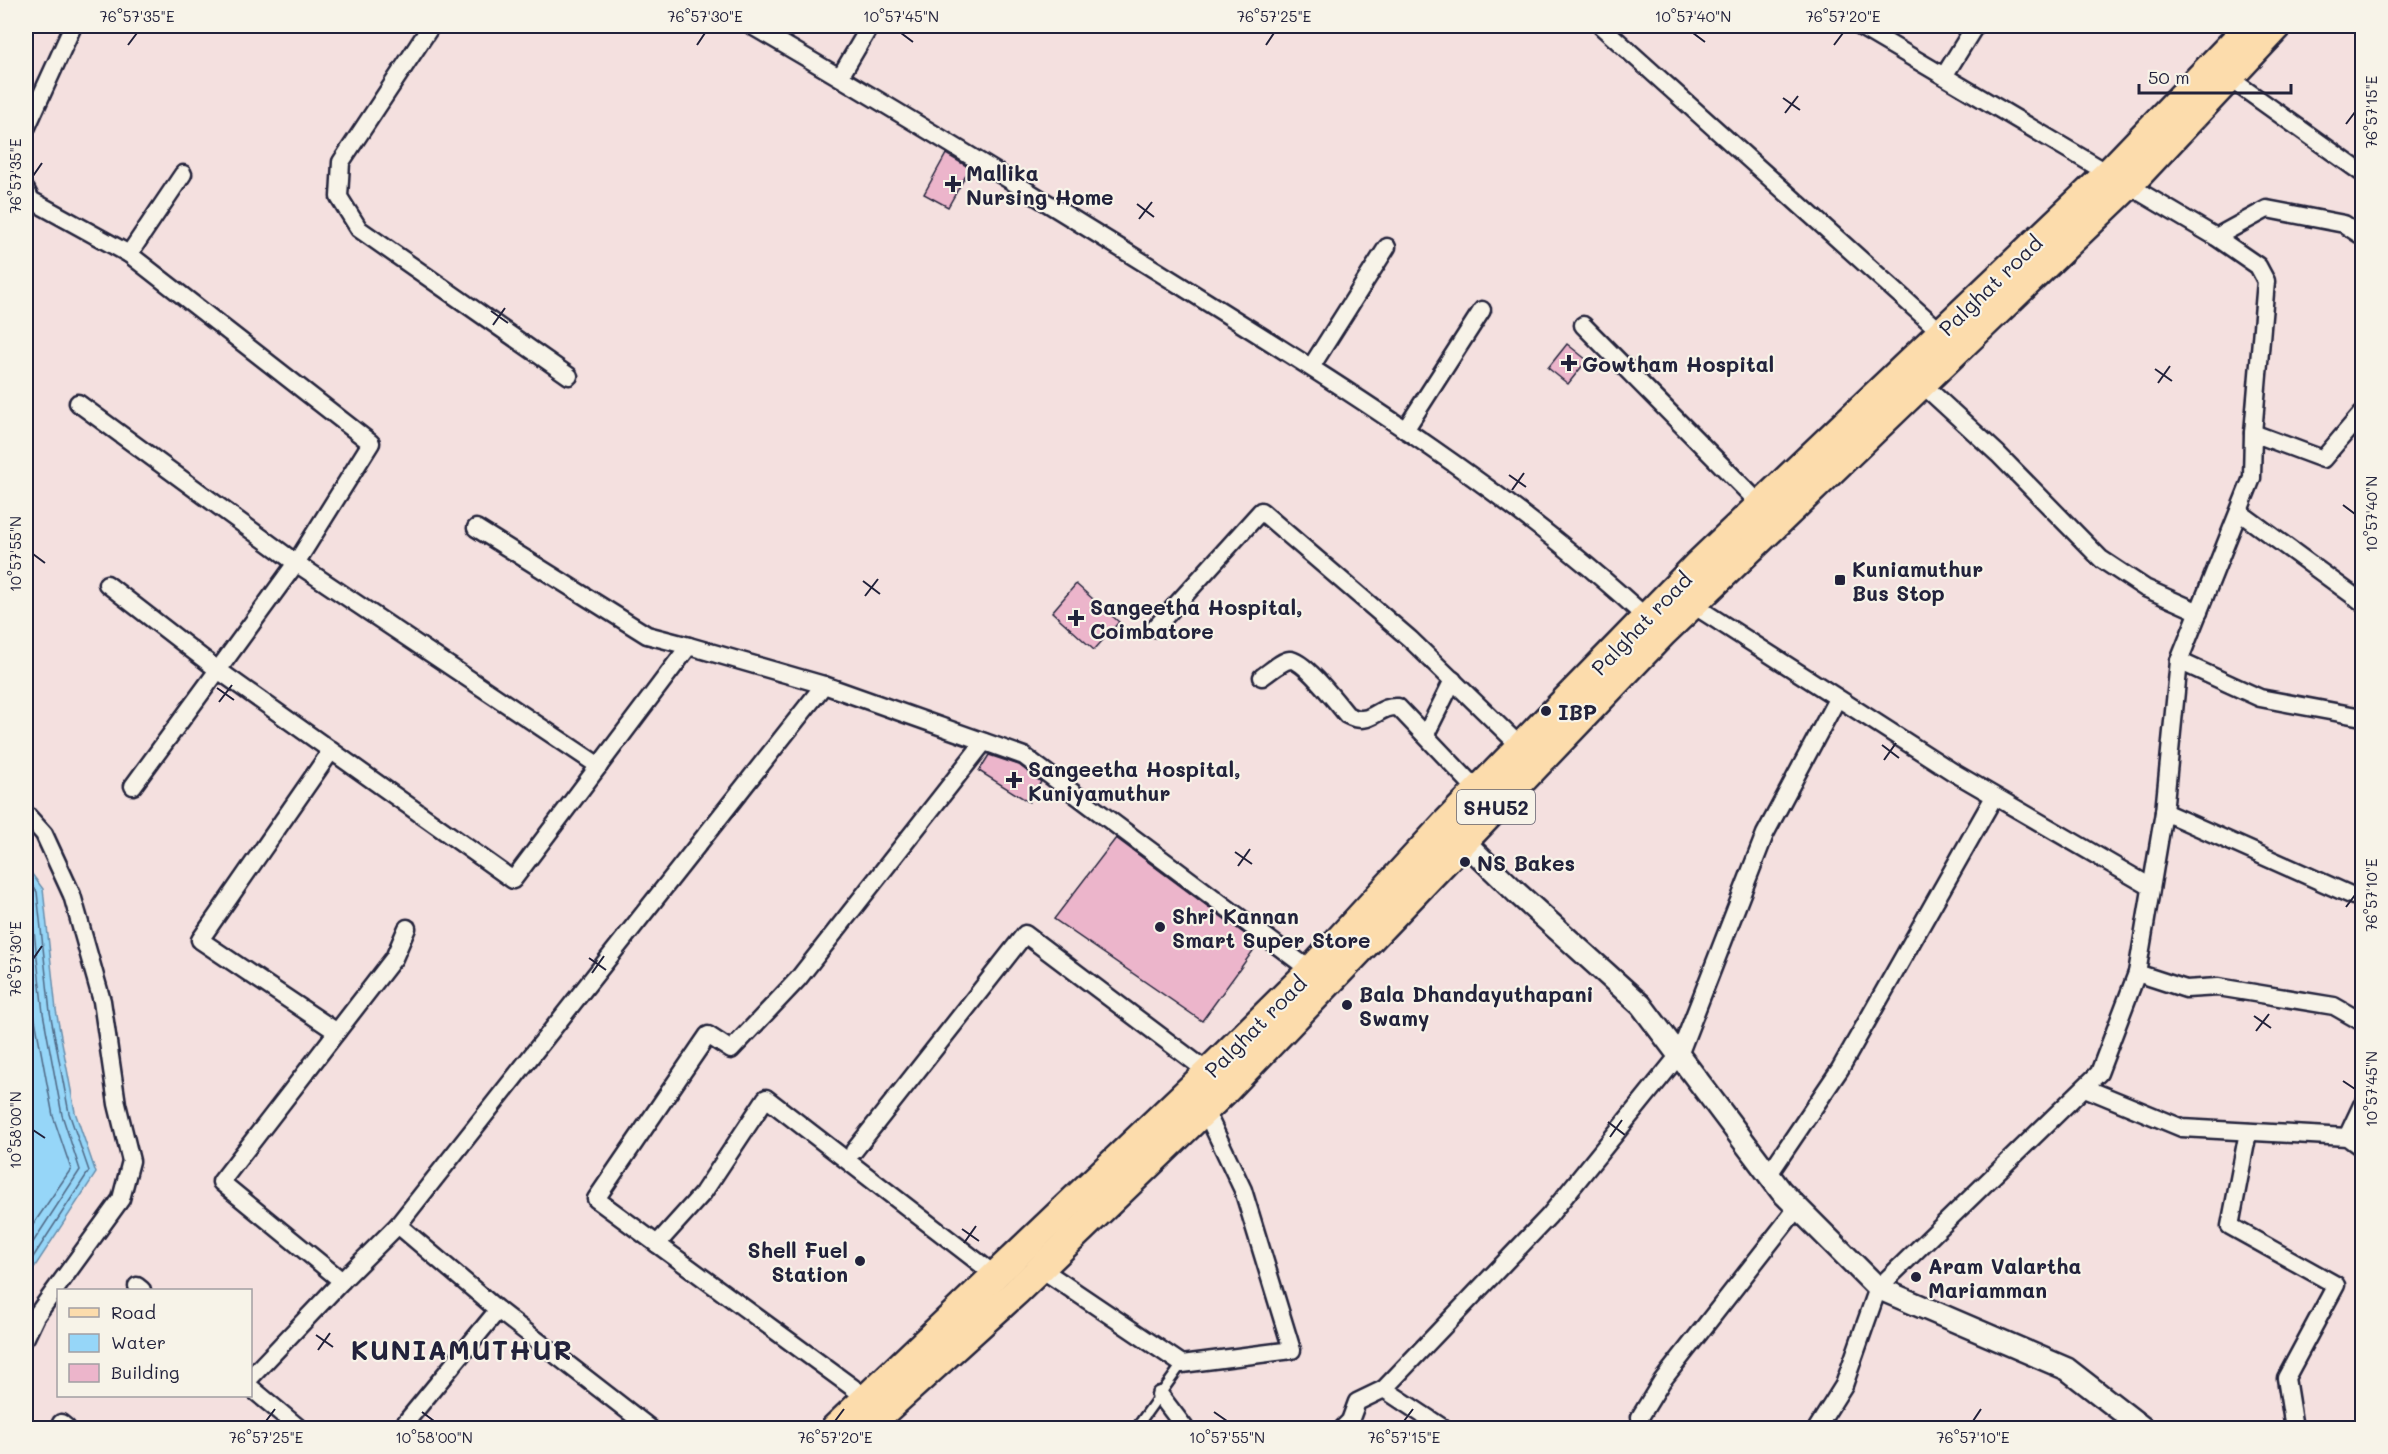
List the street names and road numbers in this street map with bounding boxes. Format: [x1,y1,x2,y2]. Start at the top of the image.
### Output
street label: Palghat road [1933,229,2047,341]
street label: Palghat road [1585,566,1697,680]
road number: SHU52 [1457,790,1535,824]
street label: Palghat road [1198,969,1312,1083]

